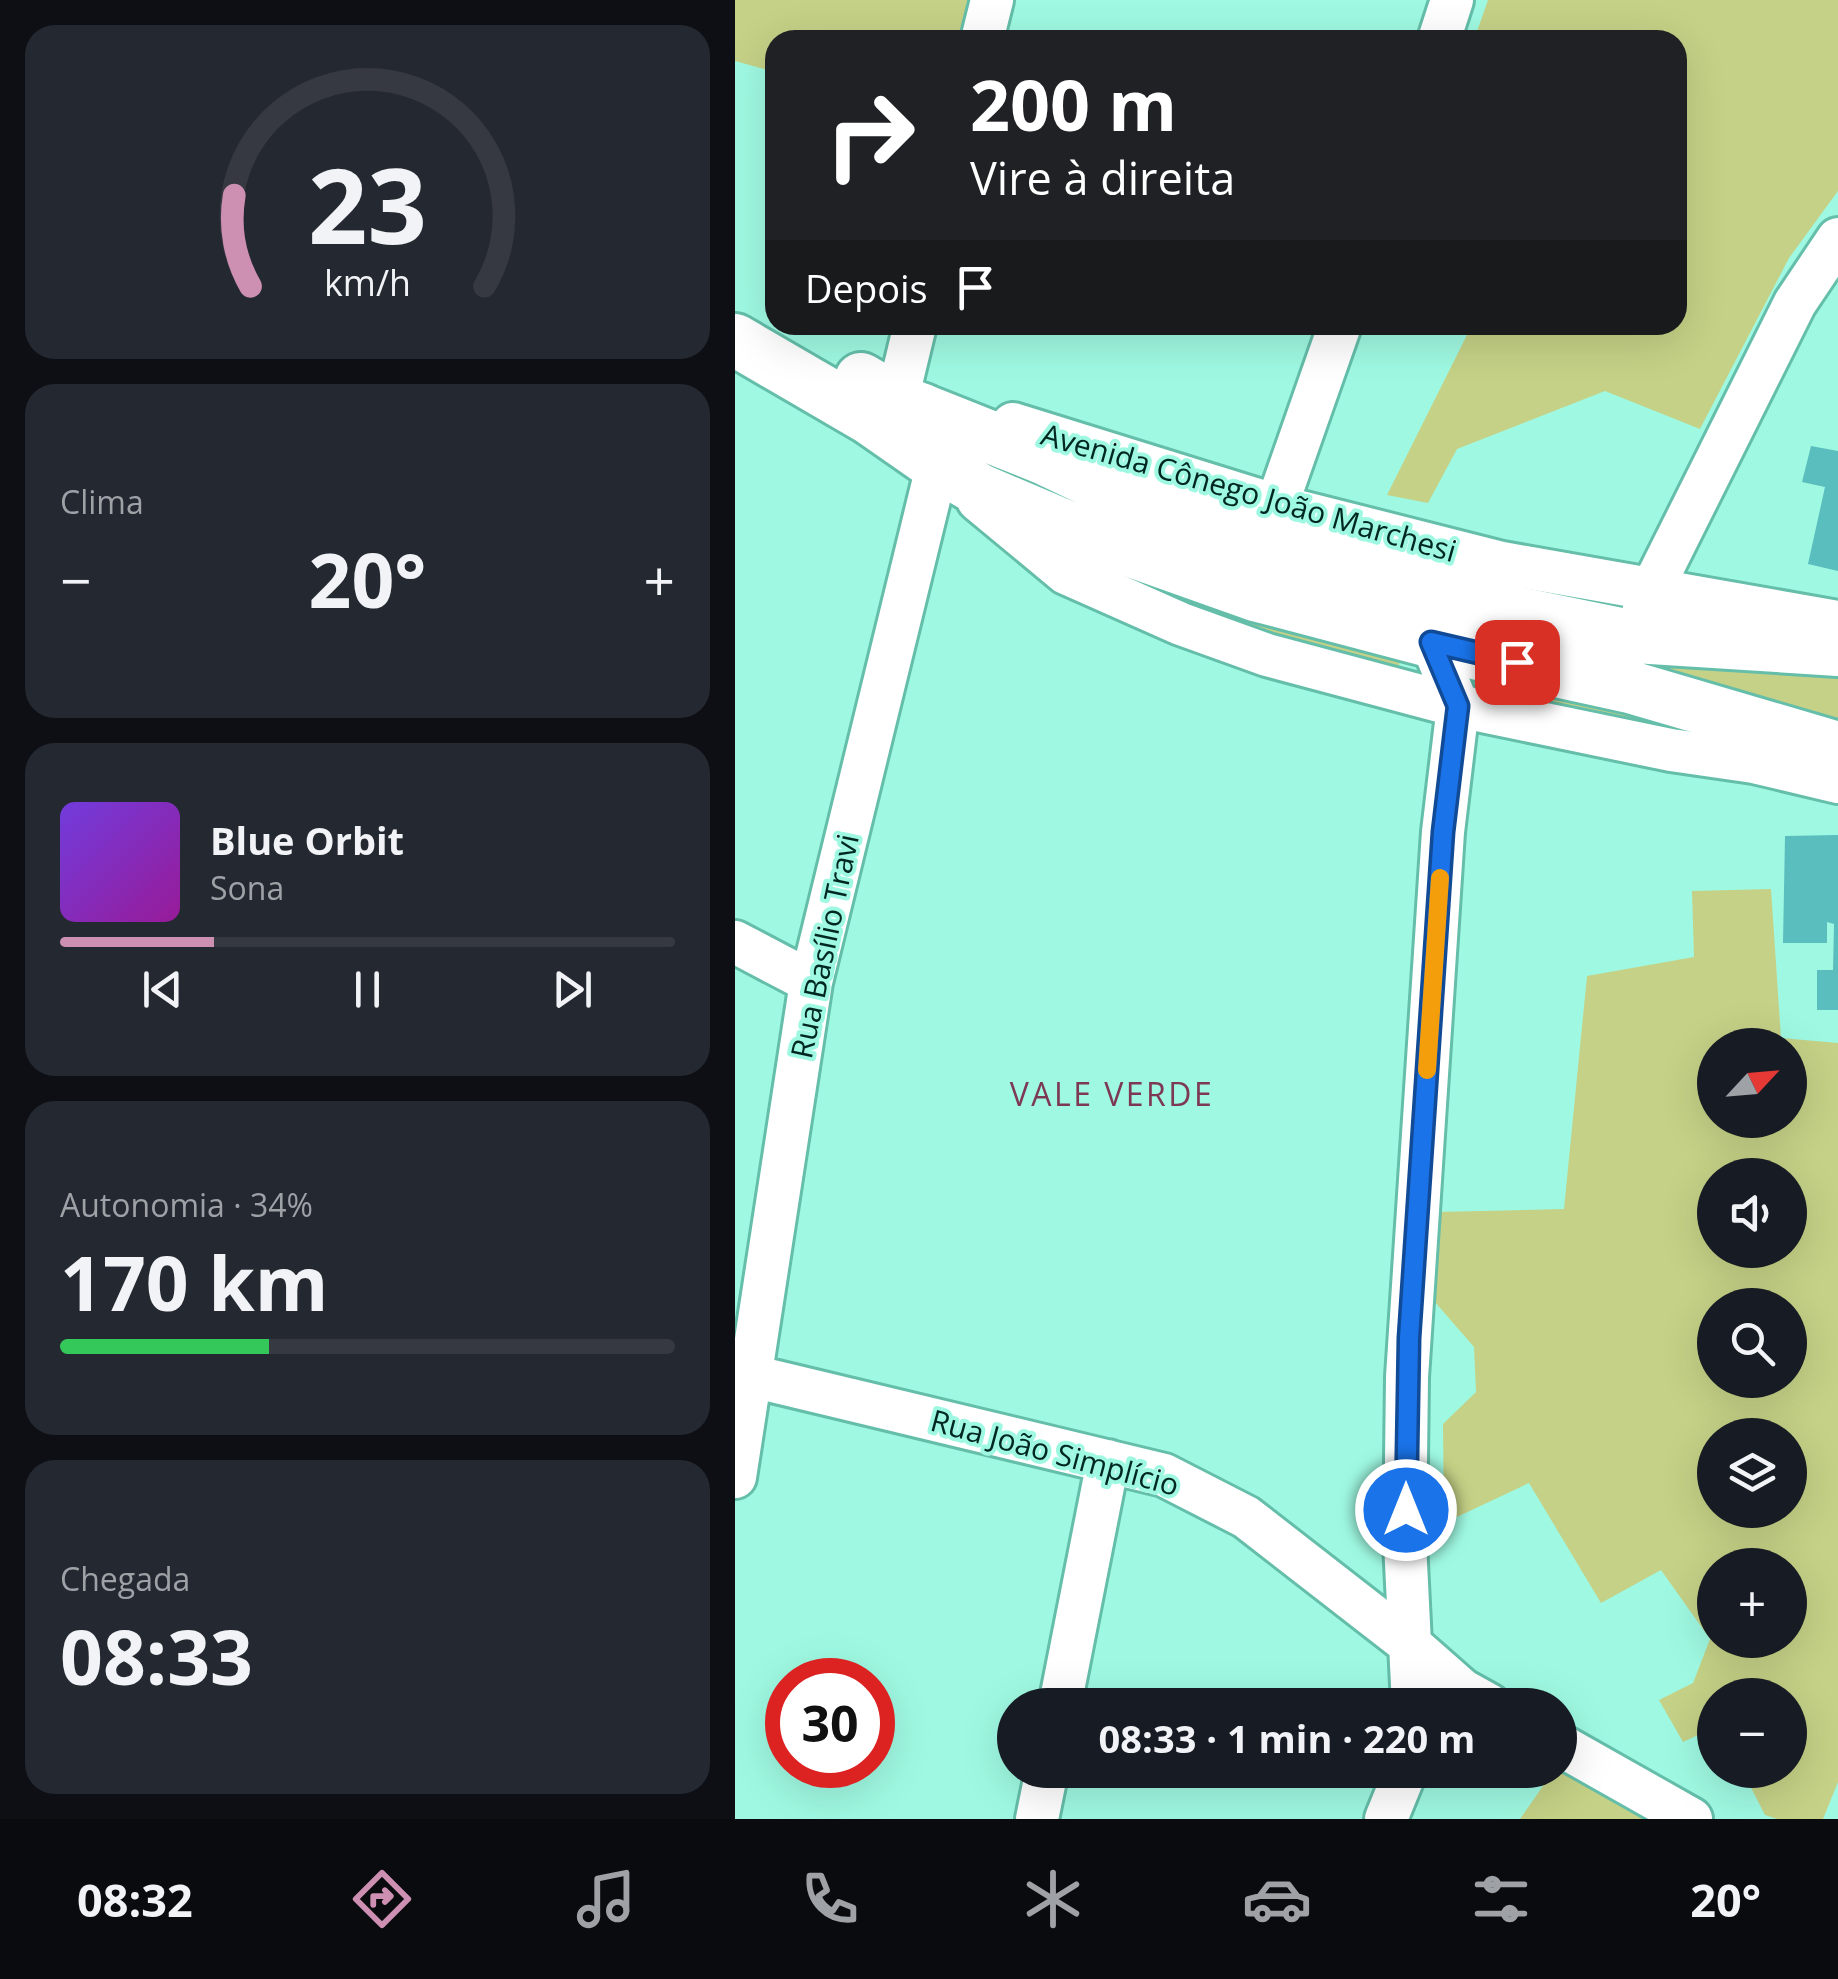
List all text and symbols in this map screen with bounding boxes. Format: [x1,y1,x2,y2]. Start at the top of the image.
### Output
text: 200 m [970,56,1177,152]
icon: right [805,70,935,200]
text: 23 [308,133,427,274]
text: Vire à direita [970,147,1235,208]
text: km/h [324,258,411,306]
icon: arrive [948,260,1003,315]
text: Depois [805,262,928,314]
street label: Avenida Cônego João Marchesi [1037,413,1461,571]
text: Clima [60,480,144,523]
text: 20° [309,528,426,630]
text: − [60,542,91,617]
text: + [644,542,675,617]
pin [1475,620,1560,705]
icon: arrive [1490,635,1545,690]
text: Blue Orbit [210,814,404,866]
street label: Rua Basílio Travi [780,830,868,1062]
text: Sona [210,866,284,909]
icon: previous [135,962,190,1017]
icon: pause [340,962,395,1017]
icon: next [545,962,600,1017]
north arrow [1697,1028,1807,1138]
map controls [1697,1028,1807,1788]
district label: VALE VERDE [1010,1072,1214,1115]
button: sound [1697,1158,1807,1268]
text: Autonomia · 34% [60,1183,313,1226]
text: 170 km [60,1231,328,1333]
button: search [1697,1288,1807,1398]
street label: Rua João Simplício [926,1399,1184,1505]
button: layers [1697,1418,1807,1528]
position arrow [1354,1458,1458,1562]
button: + [1697,1548,1807,1658]
text: Chegada [60,1557,190,1600]
text: 08:33 [60,1605,253,1707]
speed limit sign: 30 [765,1658,895,1788]
button: − [1697,1678,1807,1788]
text: 08:33 · 1 min · 220 m [1099,1712,1475,1764]
icon: directions [347,1864,417,1934]
icon: music [571,1864,641,1934]
icon: phone [795,1864,865,1934]
icon: climate [1018,1864,1088,1934]
icon: car [1242,1864,1312,1934]
icon: filters [1466,1864,1536,1934]
text: 08:32 [77,1869,193,1930]
text: 20° [1690,1869,1761,1930]

